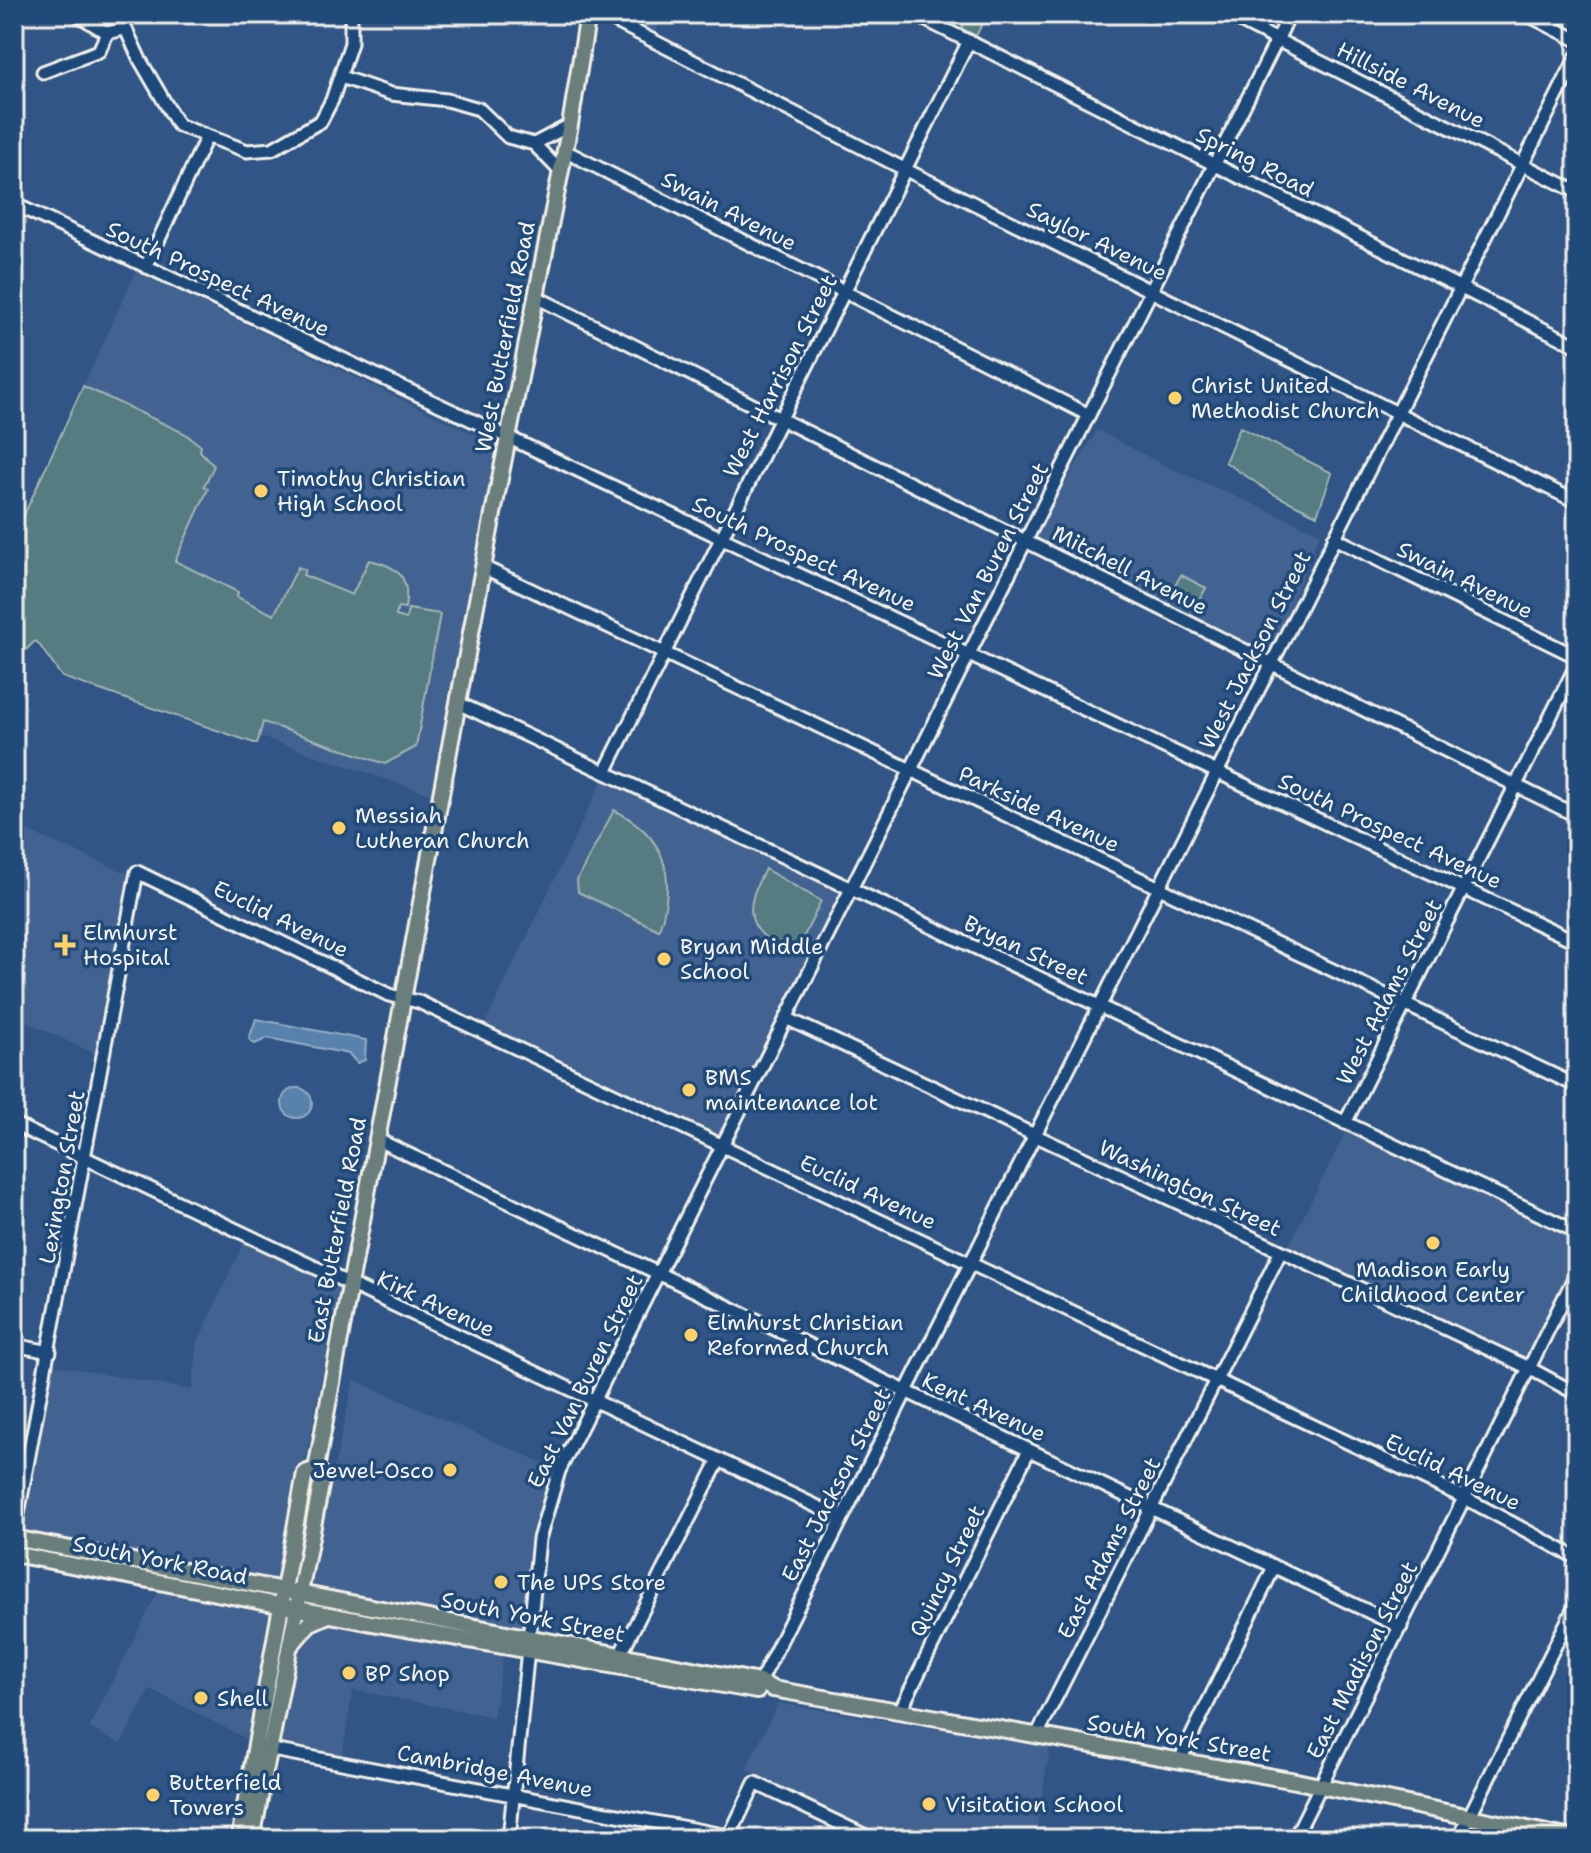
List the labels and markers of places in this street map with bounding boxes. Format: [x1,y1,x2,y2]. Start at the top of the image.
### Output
place label: Christ United Methodist Church [1191,371,1380,425]
marker: Christ United Methodist Church [1166,389,1184,407]
place label: Timothy Christian High School [277,464,466,518]
marker: Timothy Christian High School [252,482,270,500]
place label: Messiah Lutheran Church [355,801,530,855]
marker: Messiah Lutheran Church [330,819,348,837]
place label: Elmhurst Hospital [83,918,178,972]
place label: Bryan Middle School [680,932,823,986]
marker: Elmhurst Hospital [54,934,76,956]
marker: Bryan Middle School [655,950,673,968]
place label: BMS maintenance lot [705,1063,878,1117]
marker: BMS maintenance lot [680,1081,698,1099]
marker: Madison Early Childhood Center [1424,1234,1442,1252]
place label: Madison Early Childhood Center [1341,1255,1525,1309]
place label: Elmhurst Christian Reformed Church [707,1308,904,1362]
marker: Elmhurst Christian Reformed Church [682,1326,700,1344]
place label: Jewel-Osco [313,1456,434,1485]
marker: Jewel-Osco [441,1461,459,1479]
place label: The UPS Store [517,1568,666,1597]
marker: The UPS Store [492,1573,510,1591]
place label: BP Shop [365,1659,450,1688]
marker: BP Shop [340,1664,358,1682]
place label: Shell [217,1684,268,1713]
marker: Shell [192,1689,210,1707]
place label: Butterfield Towers [169,1768,281,1822]
marker: Butterfield Towers [144,1786,162,1804]
place label: Visitation School [945,1790,1123,1819]
marker: Visitation School [920,1795,938,1813]

